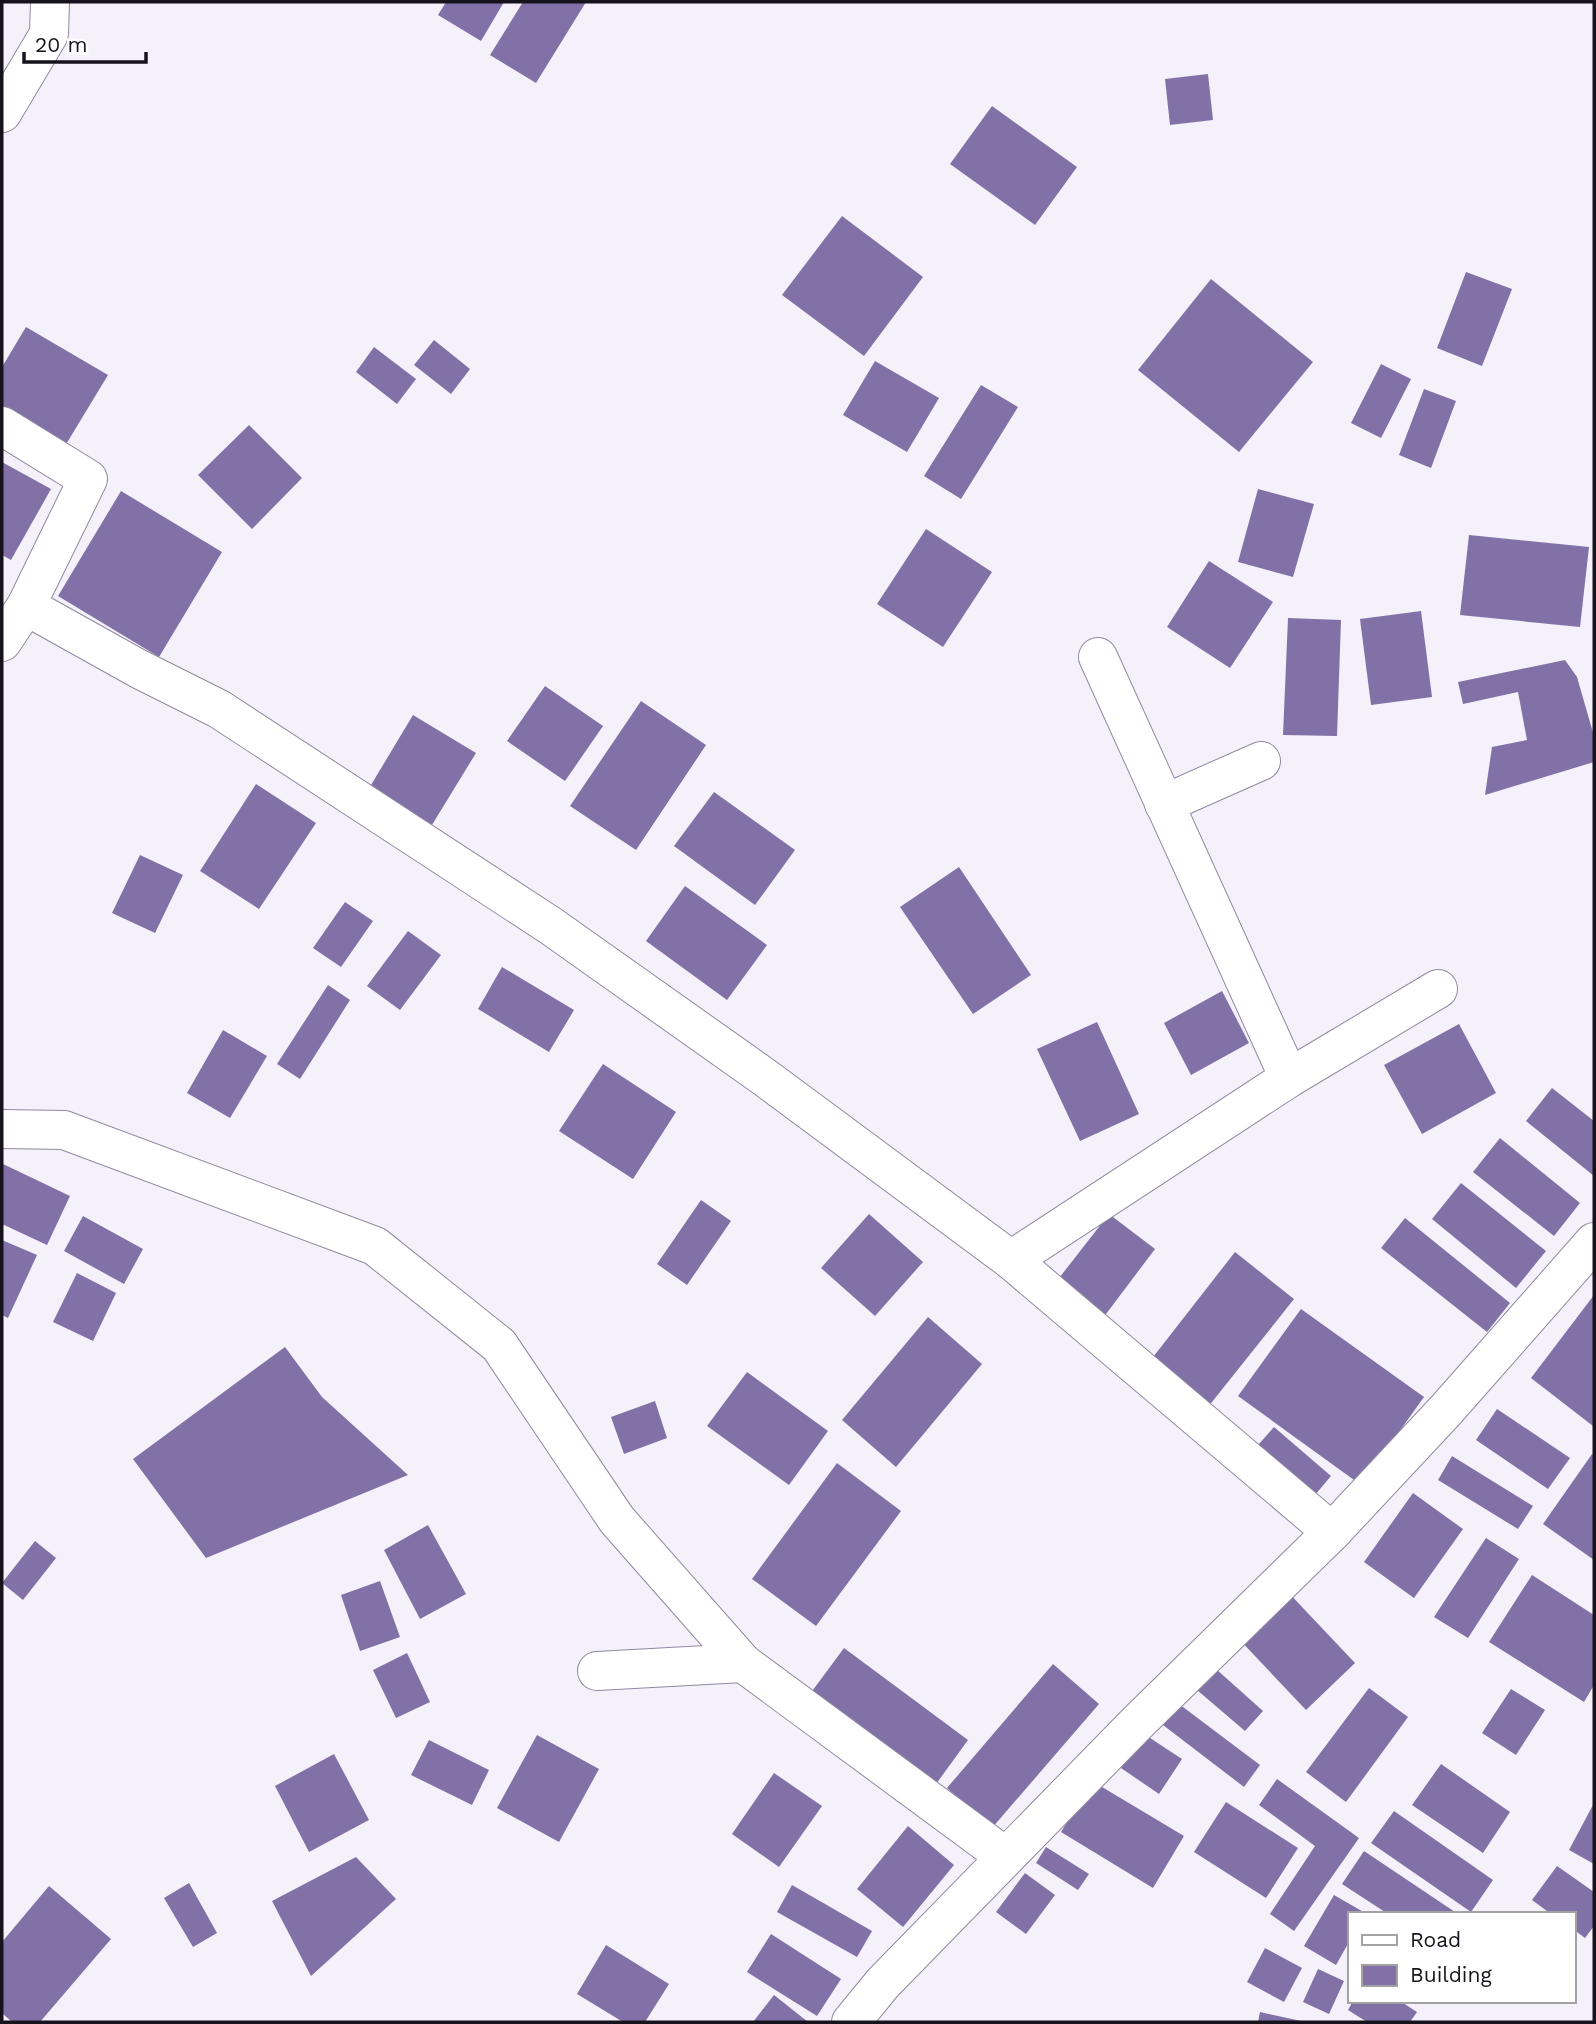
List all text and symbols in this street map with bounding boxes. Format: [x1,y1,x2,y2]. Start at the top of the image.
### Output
scale bar [24,21,147,65]
text: 20 m [35,32,87,57]
legend [1348,1912,1575,2003]
text: Road [1410,1927,1461,1952]
text: Building [1410,1962,1492,1987]

